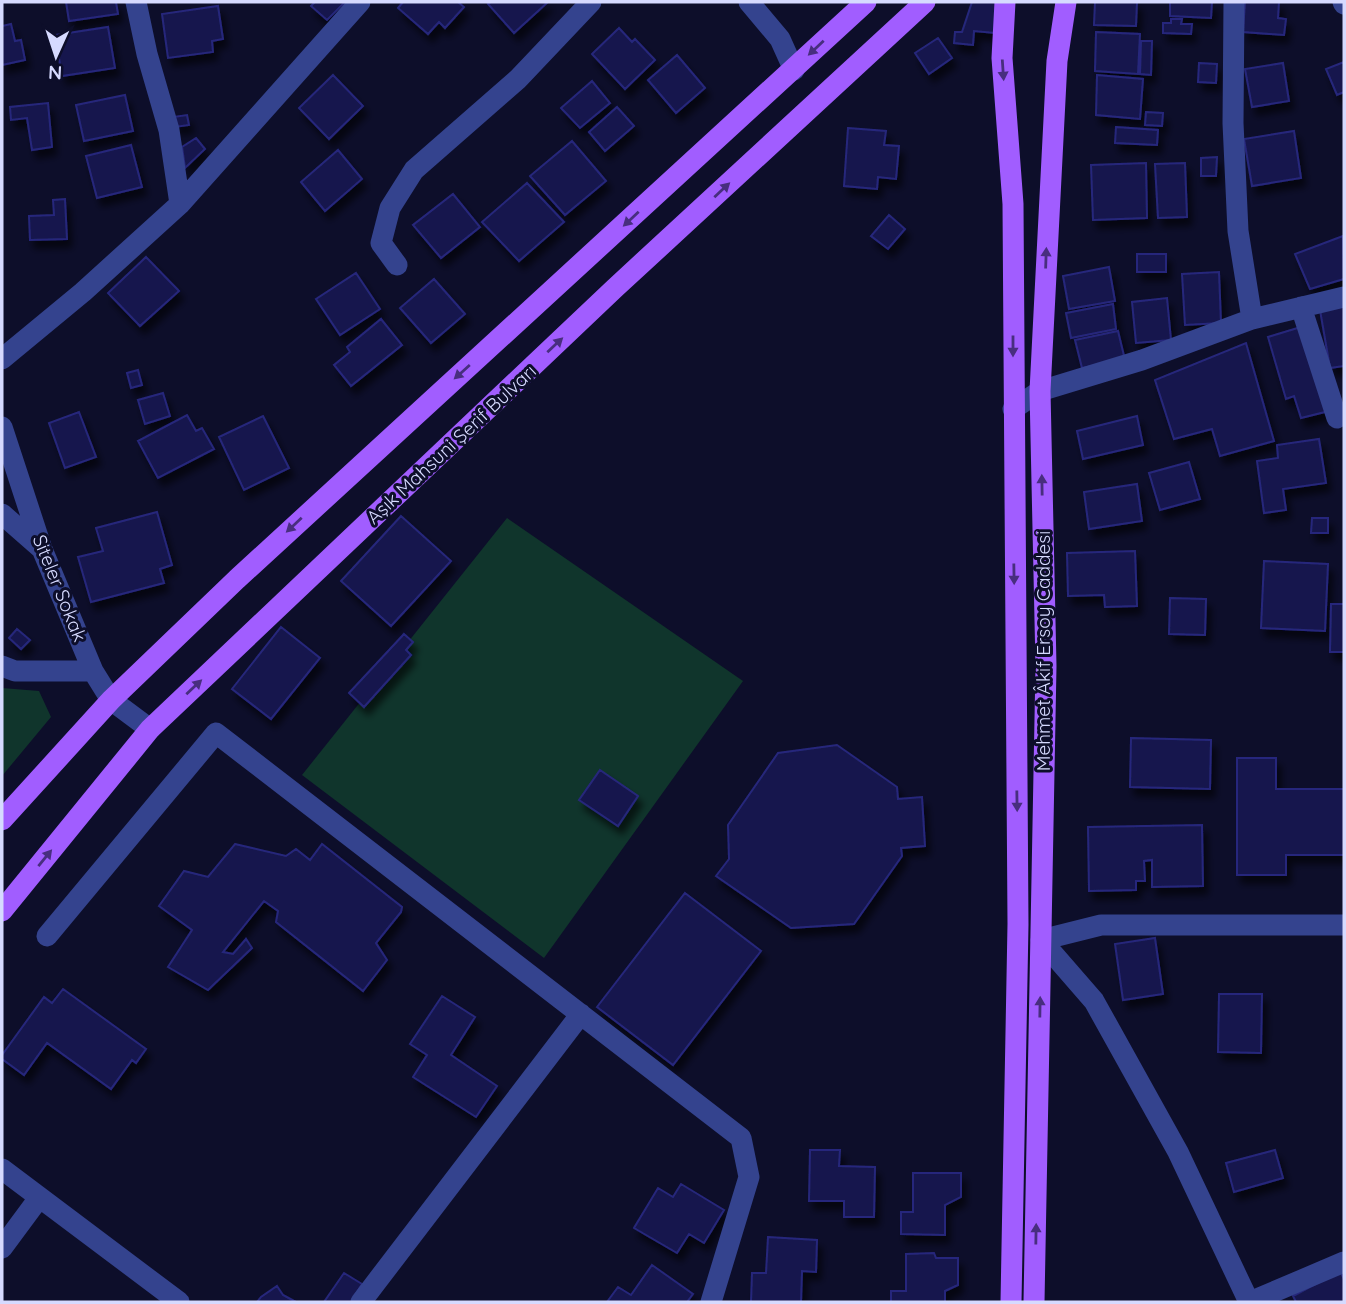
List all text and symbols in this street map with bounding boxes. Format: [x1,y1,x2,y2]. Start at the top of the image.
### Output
north arrow [21,21,91,91]
one-way arrow [808,40,825,56]
one-way arrow [997,59,1008,81]
text: N [48,61,63,85]
one-way arrow [713,182,731,198]
one-way arrow [622,211,640,227]
one-way arrow [1040,247,1051,269]
one-way arrow [1007,335,1019,357]
one-way arrow [546,338,563,354]
street label: Aşık Mahsuni Şerif Bulvarı [361,359,541,529]
one-way arrow [454,363,471,379]
one-way arrow [1036,474,1048,496]
one-way arrow [286,517,303,534]
street label: Siteler Sokak [28,531,92,645]
street label: Mehmet Âkif Ersoy Caddesi [1031,531,1055,771]
one-way arrow [1009,563,1020,585]
one-way arrow [185,679,202,695]
one-way arrow [1011,790,1023,812]
one-way arrow [37,849,52,866]
one-way arrow [1034,995,1046,1017]
one-way arrow [1030,1223,1041,1245]

